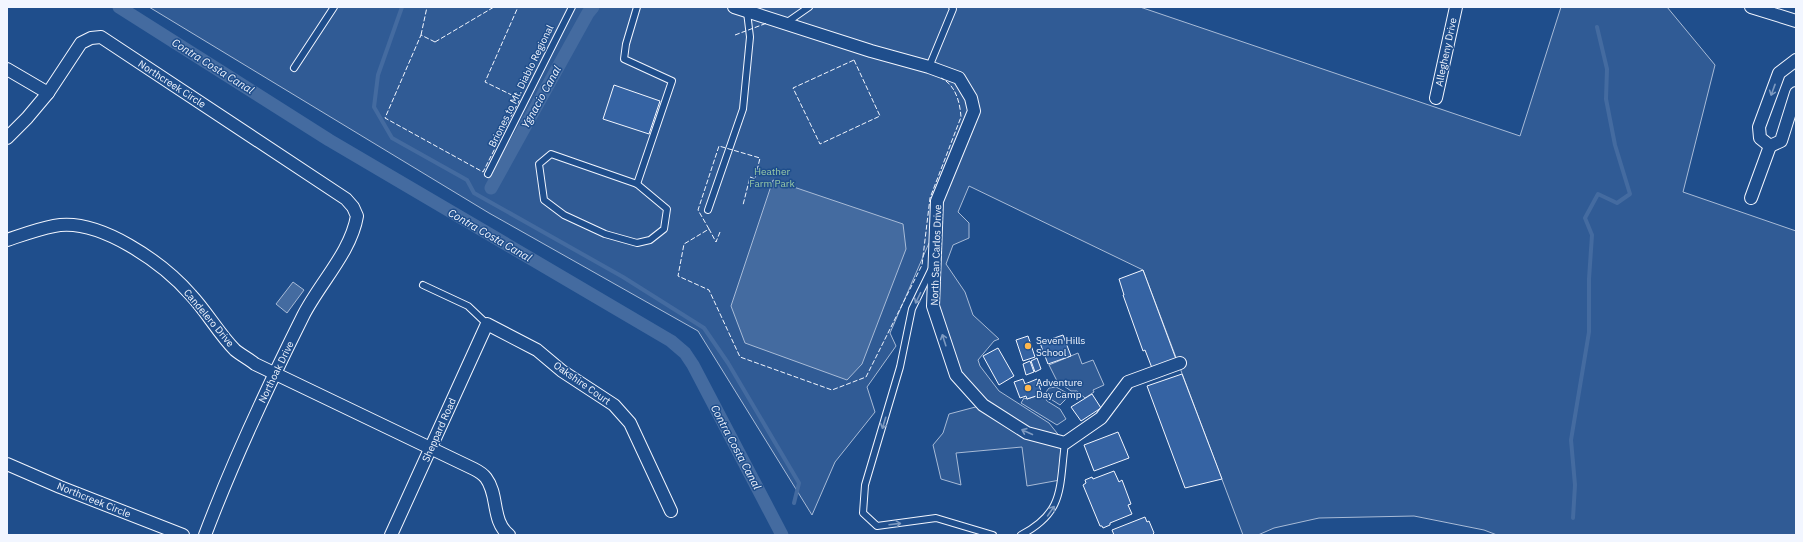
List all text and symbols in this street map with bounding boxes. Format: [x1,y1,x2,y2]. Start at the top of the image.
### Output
street label: Allegheny Drive [1432,16,1460,88]
street label: Briones to Mt. Diablo Regional [486,22,556,149]
water label: Contra Costa Canal [169,35,257,97]
street label: Northcreek Circle [136,57,209,111]
water label: Ygnacio Canal [518,63,564,131]
one-way arrow [1768,83,1776,95]
park label: Heather Farm Park [749,165,795,190]
street label: North San Carlos Drive [928,204,944,306]
water label: Contra Costa Canal [446,205,534,265]
street label: Candelero Drive [181,286,237,350]
one-way arrow [913,292,921,304]
one-way arrow [940,333,947,346]
place label: Seven Hills School [1036,334,1086,359]
street label: Northoak Drive [255,338,297,405]
marker: Seven Hills School [1023,341,1033,351]
street label: Oakshire Court [551,359,613,408]
place label: Adventure Day Camp [1036,376,1083,401]
marker: Adventure Day Camp [1023,383,1033,393]
street label: Sheppard Road [419,396,459,464]
water label: Contra Costa Canal [708,402,764,492]
one-way arrow [880,416,887,429]
one-way arrow [1022,428,1034,435]
street label: Northcreek Circle [55,479,133,521]
one-way arrow [1047,506,1055,517]
one-way arrow [888,520,901,527]

